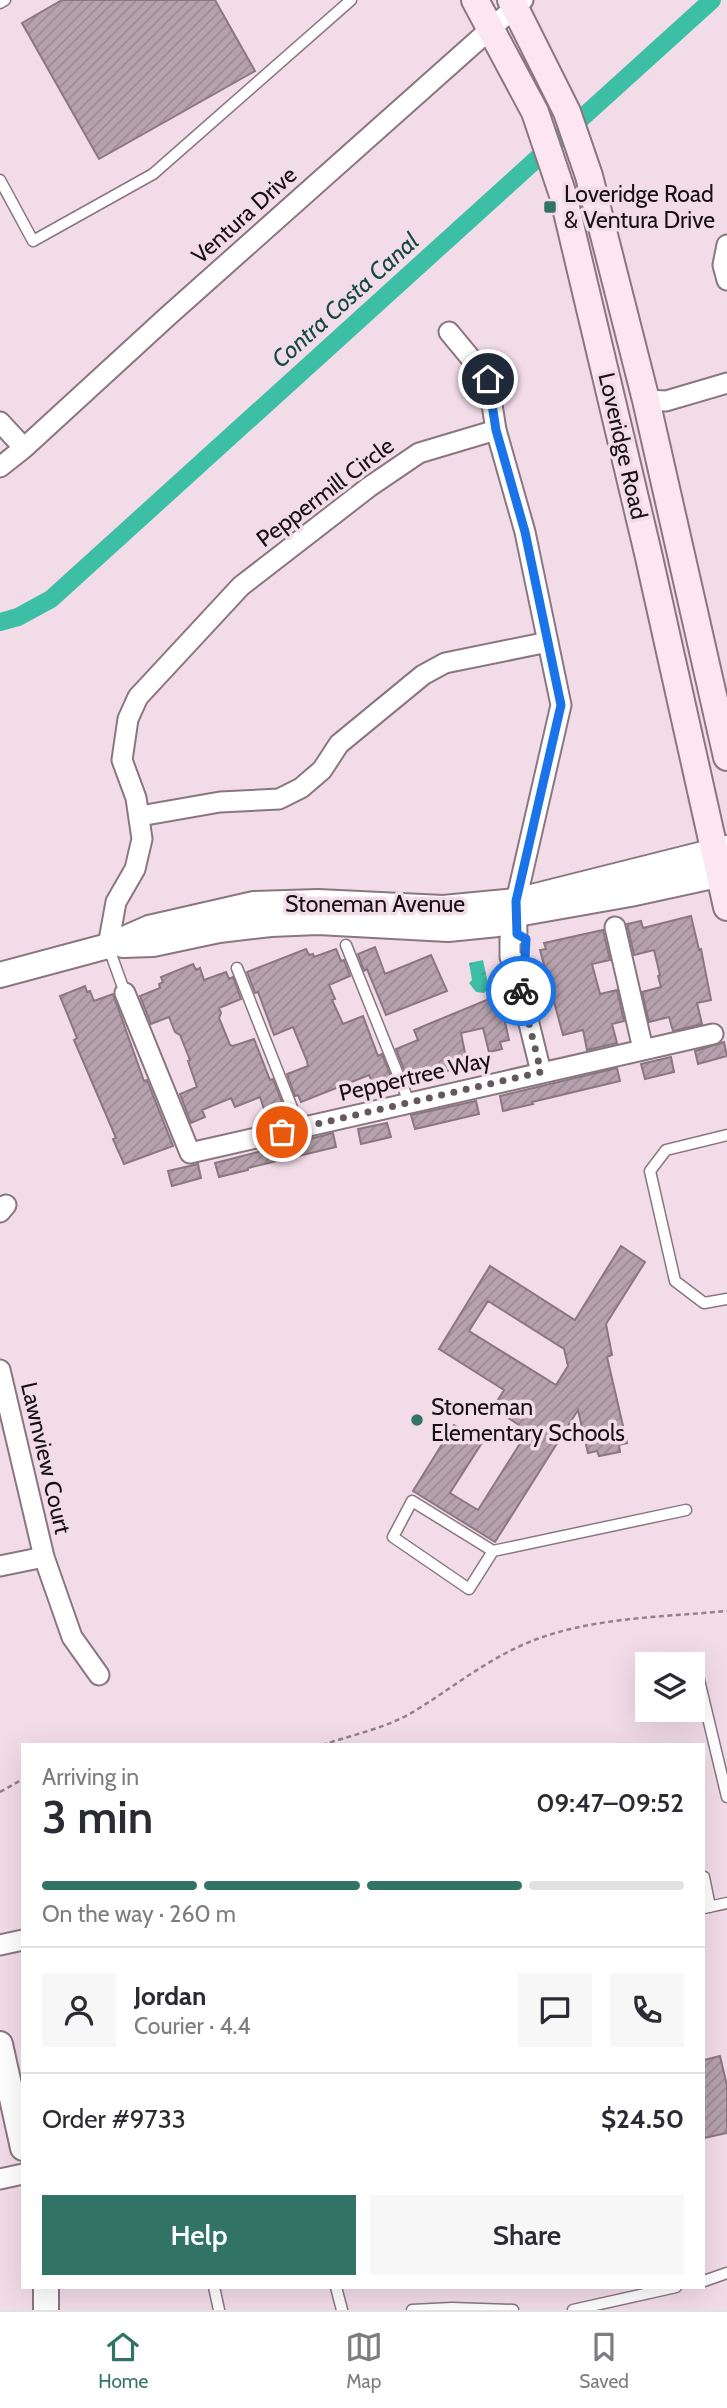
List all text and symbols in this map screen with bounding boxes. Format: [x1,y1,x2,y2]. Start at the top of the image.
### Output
street label: Ventura Drive [186,160,303,270]
place label: Loveridge Road & Ventura Drive [564,180,715,234]
marker: Loveridge Road & Ventura Drive [542,199,558,215]
water label: Contra Costa Canal [266,226,425,373]
pin [458,349,518,409]
icon: home [469,360,507,398]
street label: Loveridge Road [593,370,653,522]
street label: Peppermill Circle [251,431,399,553]
street label: Stoneman Avenue [285,890,465,918]
courier [486,956,556,1026]
icon: bike [502,972,540,1010]
street label: Peppertree Way [336,1045,494,1107]
pin [252,1102,312,1162]
icon: bag [263,1113,301,1151]
street label: Lawnview Court [15,1379,77,1537]
place label: Stoneman Elementary Schools [431,1393,625,1447]
marker: Stoneman Elementary Schools [409,1412,425,1428]
map controls [635,1652,705,1722]
button: layers [635,1652,705,1722]
text: Arriving in [42,1763,139,1791]
text: 09:47–09:52 [536,1787,684,1819]
text: 3 min [42,1789,153,1845]
text: On the way · 260 m [42,1900,236,1928]
button: person [42,1973,116,2047]
button: chat [518,1973,592,2047]
button: phone [610,1973,684,2047]
text: Jordan [134,1980,206,2012]
text: Courier · 4.4 [134,2012,251,2040]
text: Order #9733 [42,2103,186,2135]
text: $24.50 [601,2103,684,2135]
button: Help [42,2195,356,2275]
button: Share [370,2195,684,2275]
tab: Home [98,2328,148,2393]
tab: Map [345,2328,383,2393]
tab: Saved [579,2328,629,2393]

